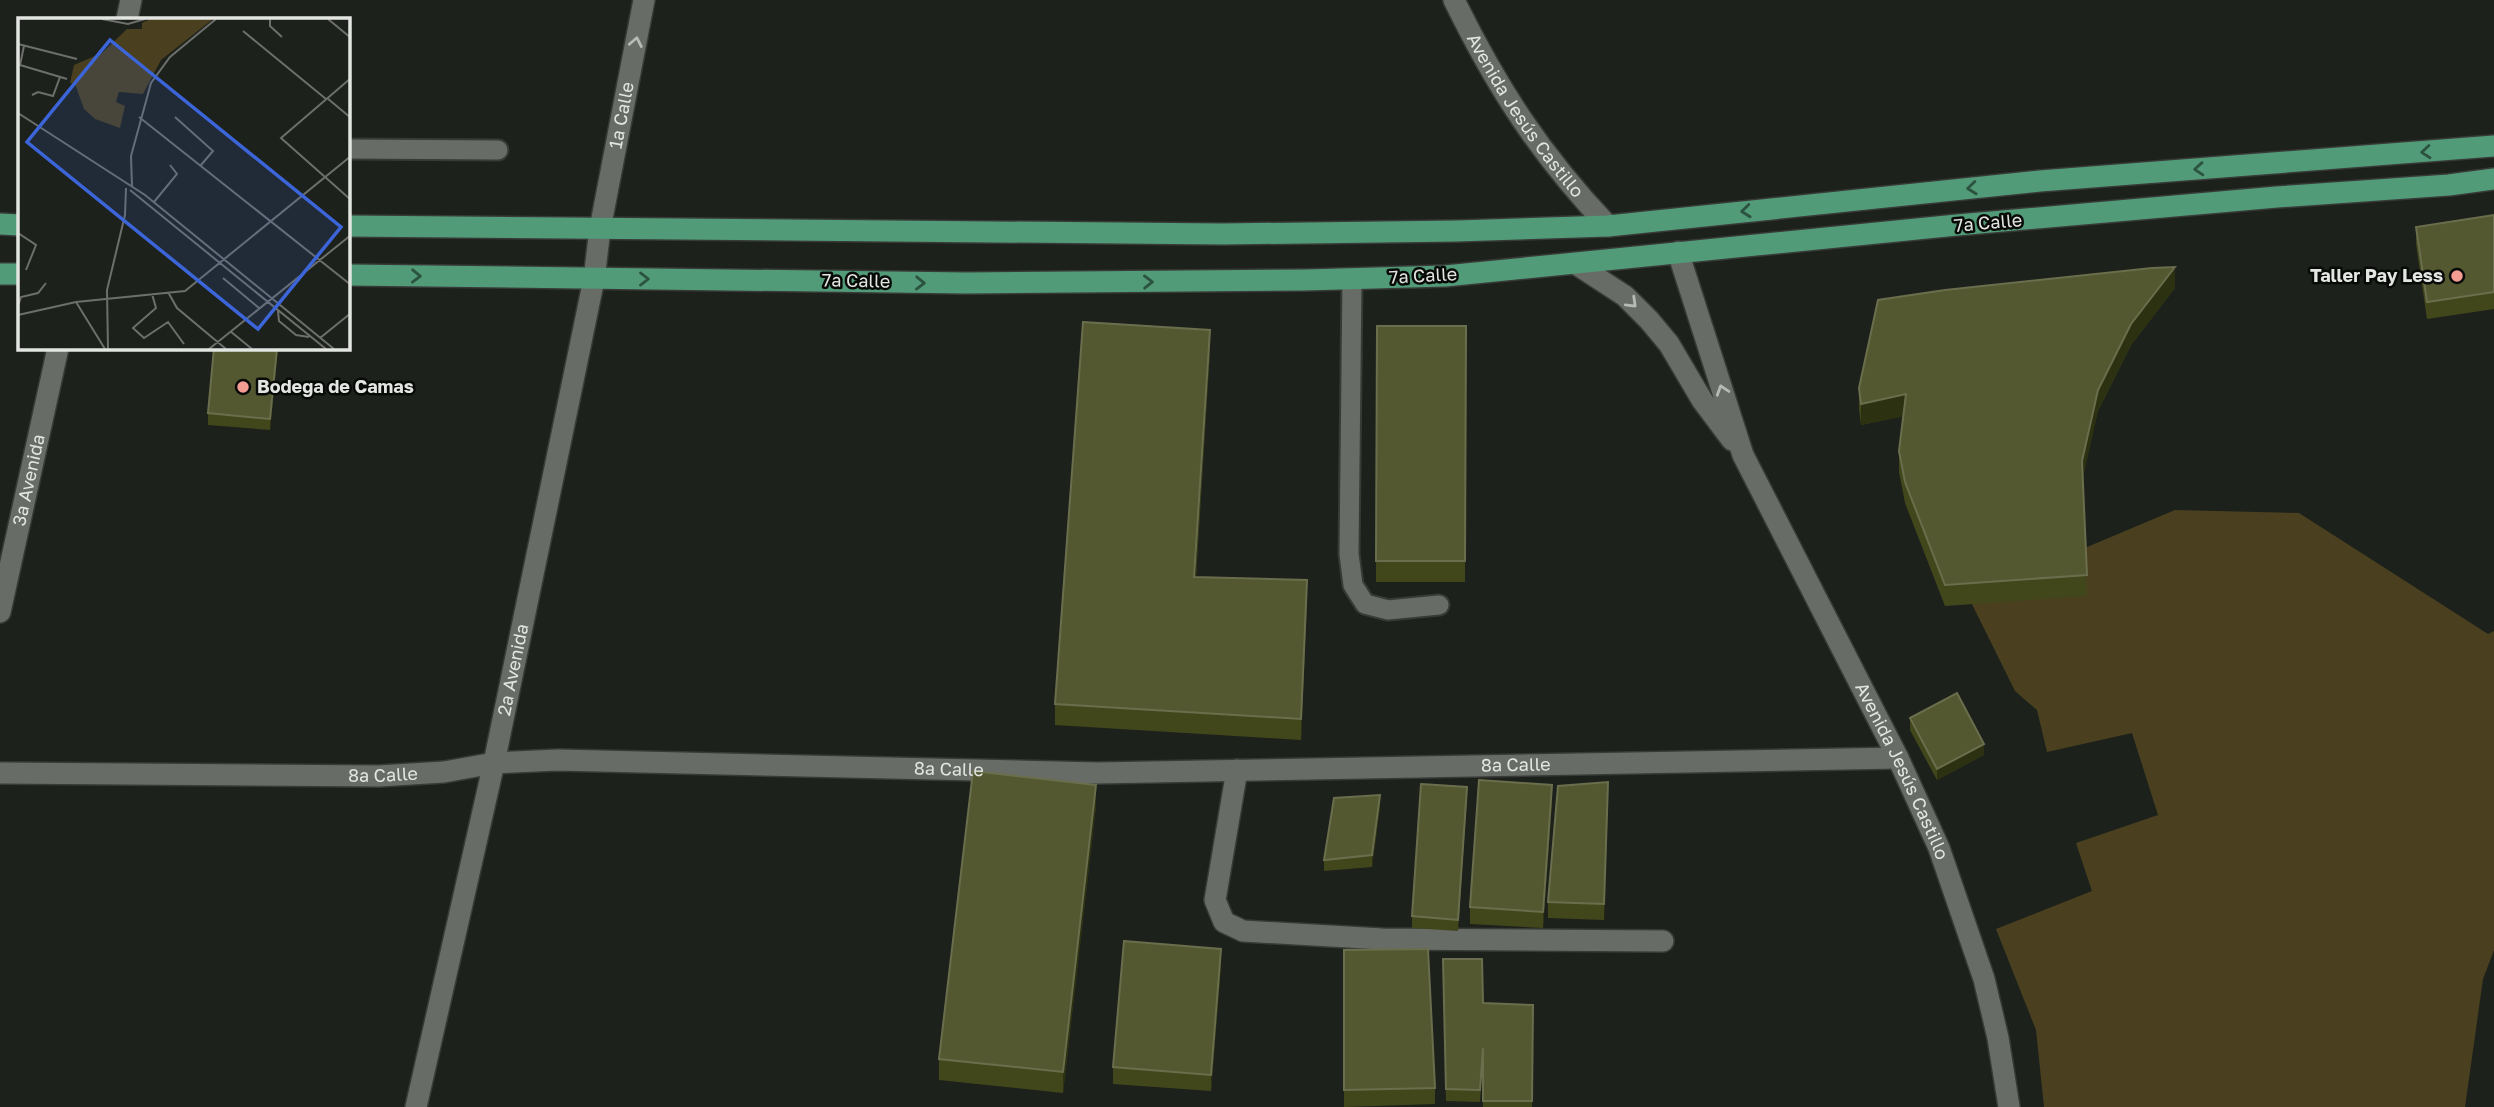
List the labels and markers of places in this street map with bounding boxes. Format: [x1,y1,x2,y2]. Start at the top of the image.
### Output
place label: Taller Pay Less [2310,264,2443,286]
marker: Taller Pay Less [2449,268,2465,284]
place label: Bodega de Camas [257,375,414,397]
marker: Bodega de Camas [235,379,251,395]

